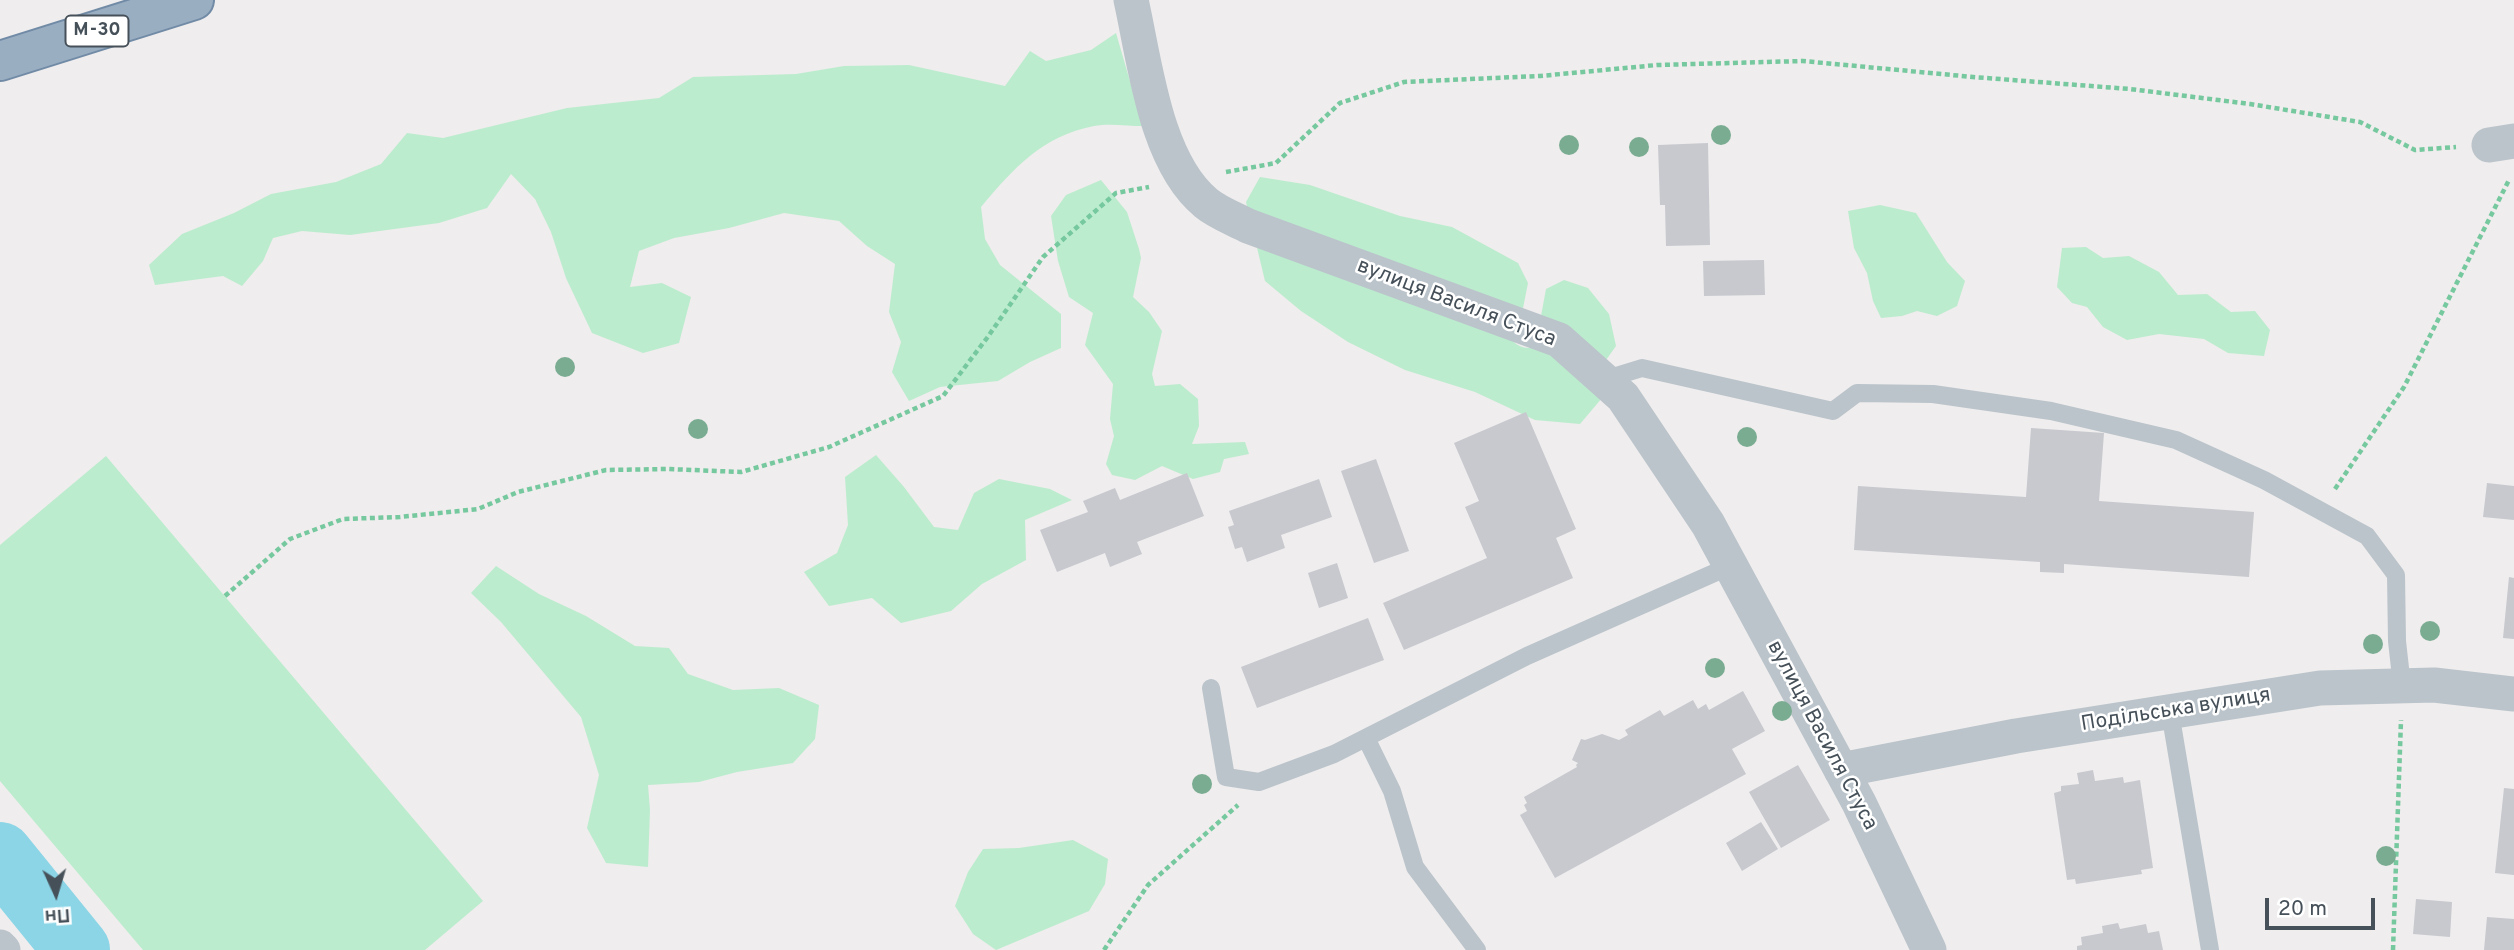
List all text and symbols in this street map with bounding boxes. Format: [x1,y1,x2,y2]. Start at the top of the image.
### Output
road number: М-30 [66,16,128,46]
street label: вулиця Василя Стуса [1353,254,1559,354]
street label: вулиця Василя Стуса [1760,637,1882,835]
street label: Подільська вулиця [2079,684,2273,738]
north arrow [21,859,91,929]
scale bar [2269,884,2379,928]
text: 20 m [2278,896,2327,923]
text: Пн [44,902,71,928]

